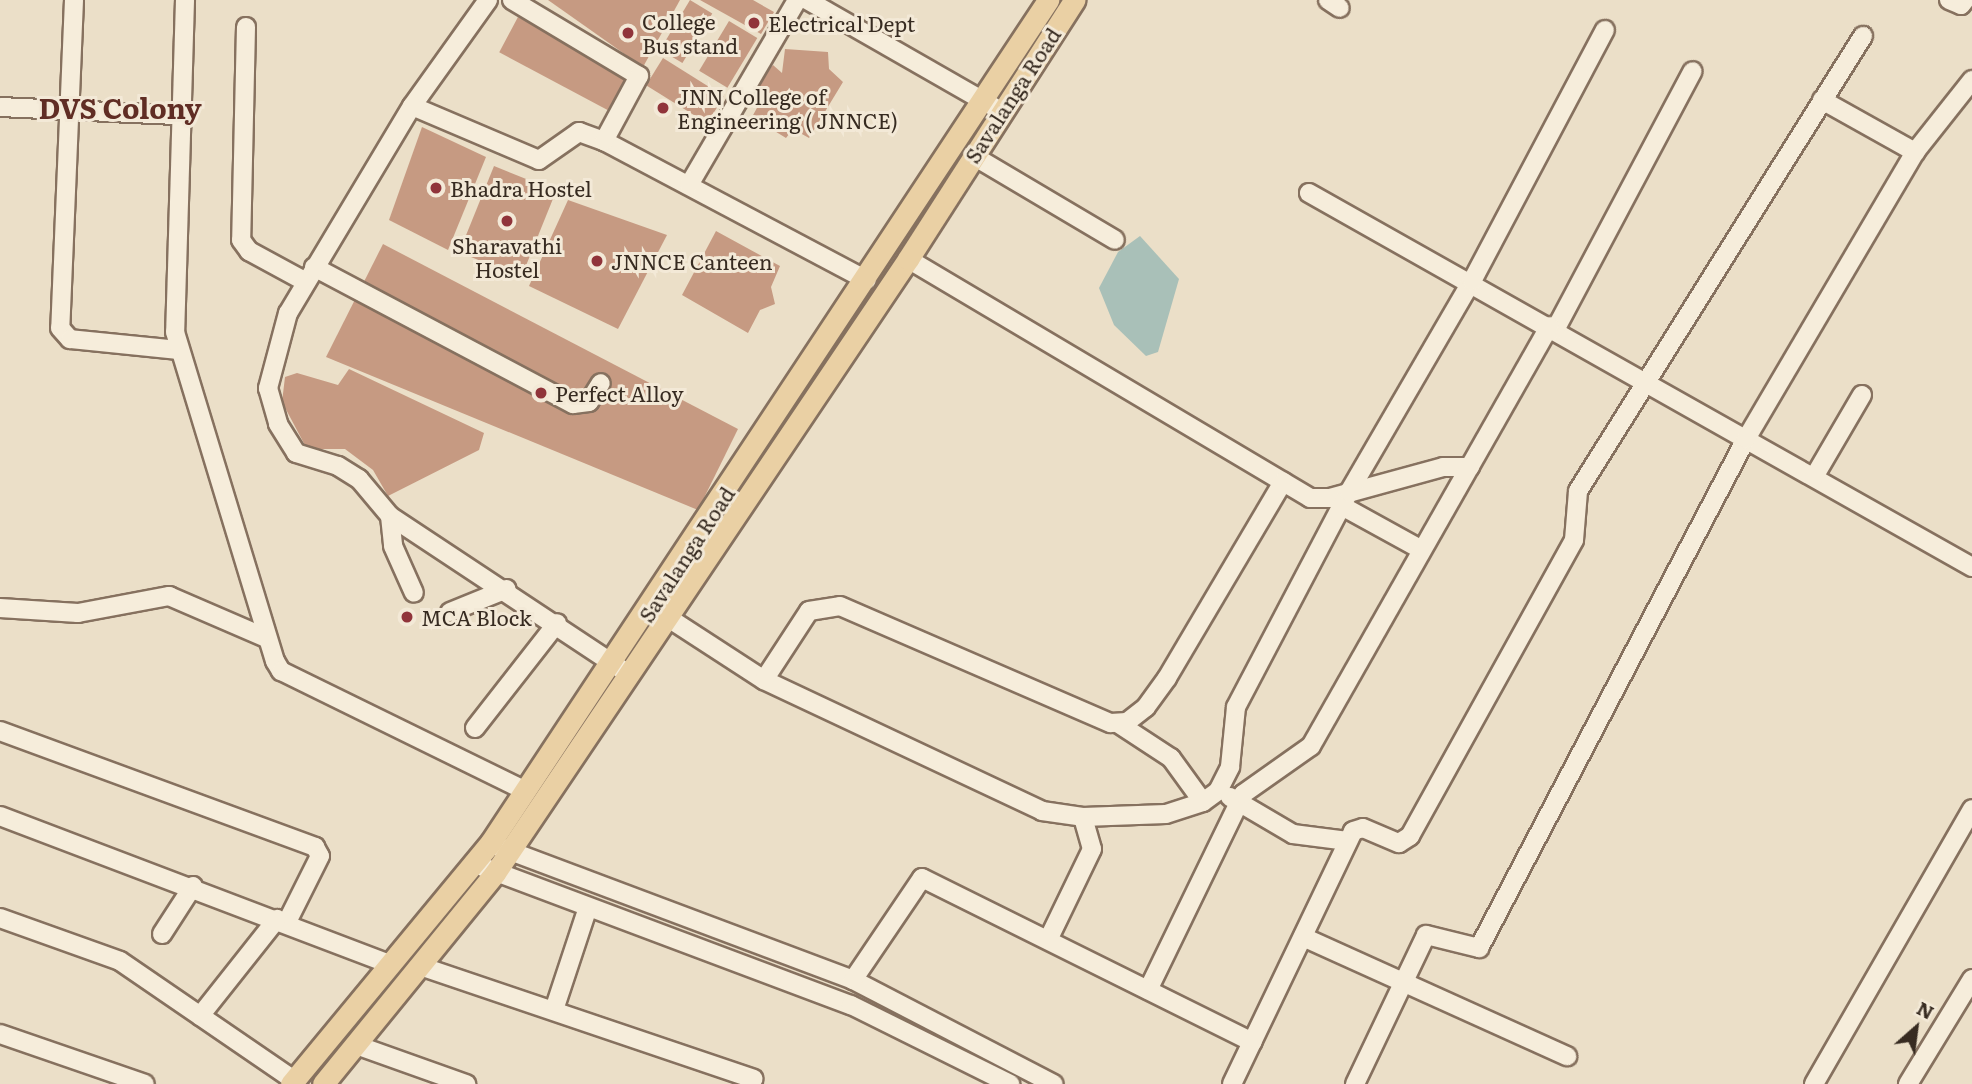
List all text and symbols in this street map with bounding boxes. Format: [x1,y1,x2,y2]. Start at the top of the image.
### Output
place label: College Bus stand [642,8,738,58]
place label: Electrical Dept [768,10,915,36]
marker: Electrical Dept [746,15,762,31]
street label: Savalanga Road [959,23,1065,167]
marker: College Bus stand [620,25,636,41]
place label: JNN College of Engineering ( JNNCE) [677,83,898,133]
district label: DVS Colony [38,90,202,124]
marker: JNN College of Engineering ( JNNCE) [655,100,671,116]
place label: Bhadra Hostel [450,175,592,201]
marker: Bhadra Hostel [428,180,444,196]
marker: Sharavathi Hostel [499,213,515,229]
place label: Sharavathi Hostel [452,232,562,282]
place label: JNNCE Canteen [611,248,773,274]
marker: JNNCE Canteen [589,253,605,269]
place label: Perfect Alloy [555,380,684,406]
marker: Perfect Alloy [533,385,549,401]
street label: Savalanga Road [633,482,739,626]
place label: MCA Block [421,604,532,630]
marker: MCA Block [399,609,415,625]
north arrow [1881,993,1951,1063]
text: N [1912,993,1939,1026]

